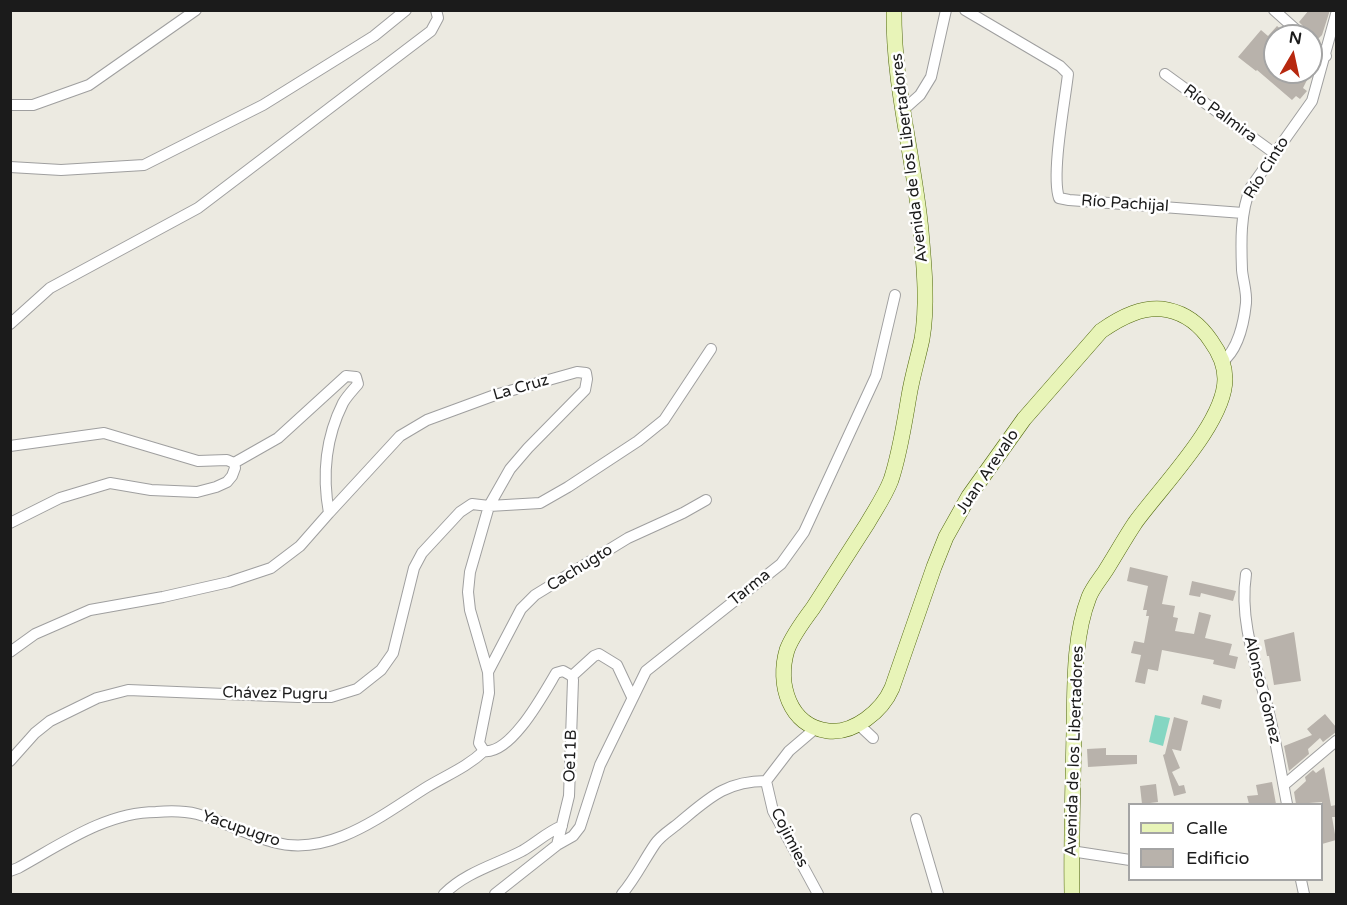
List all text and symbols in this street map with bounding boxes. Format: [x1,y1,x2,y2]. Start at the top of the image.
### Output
north arrow [1263,24,1323,84]
text: N [1288,27,1303,49]
street label: Avenida de los Libertadores [888,52,932,264]
street label: Río Palmira [1179,81,1261,147]
street label: Río Cinto [1240,133,1294,203]
street label: Río Pachijal [1080,191,1170,217]
street label: La Cruz [491,371,551,405]
street label: Juan Arevalo [953,426,1023,518]
street label: Cachugto [544,540,616,596]
street label: Tarma [726,566,774,610]
street label: Alonso Gómez [1239,634,1285,746]
street label: Avenida de los Libertadores [1062,645,1088,857]
street label: Chávez Pugru [222,683,328,705]
street label: Oe11B [560,729,582,783]
legend [1128,803,1323,881]
street label: Cojimies [766,805,812,871]
street label: Yacupugro [199,807,283,851]
text: Calle [1186,817,1228,839]
text: Edificio [1186,847,1250,869]

